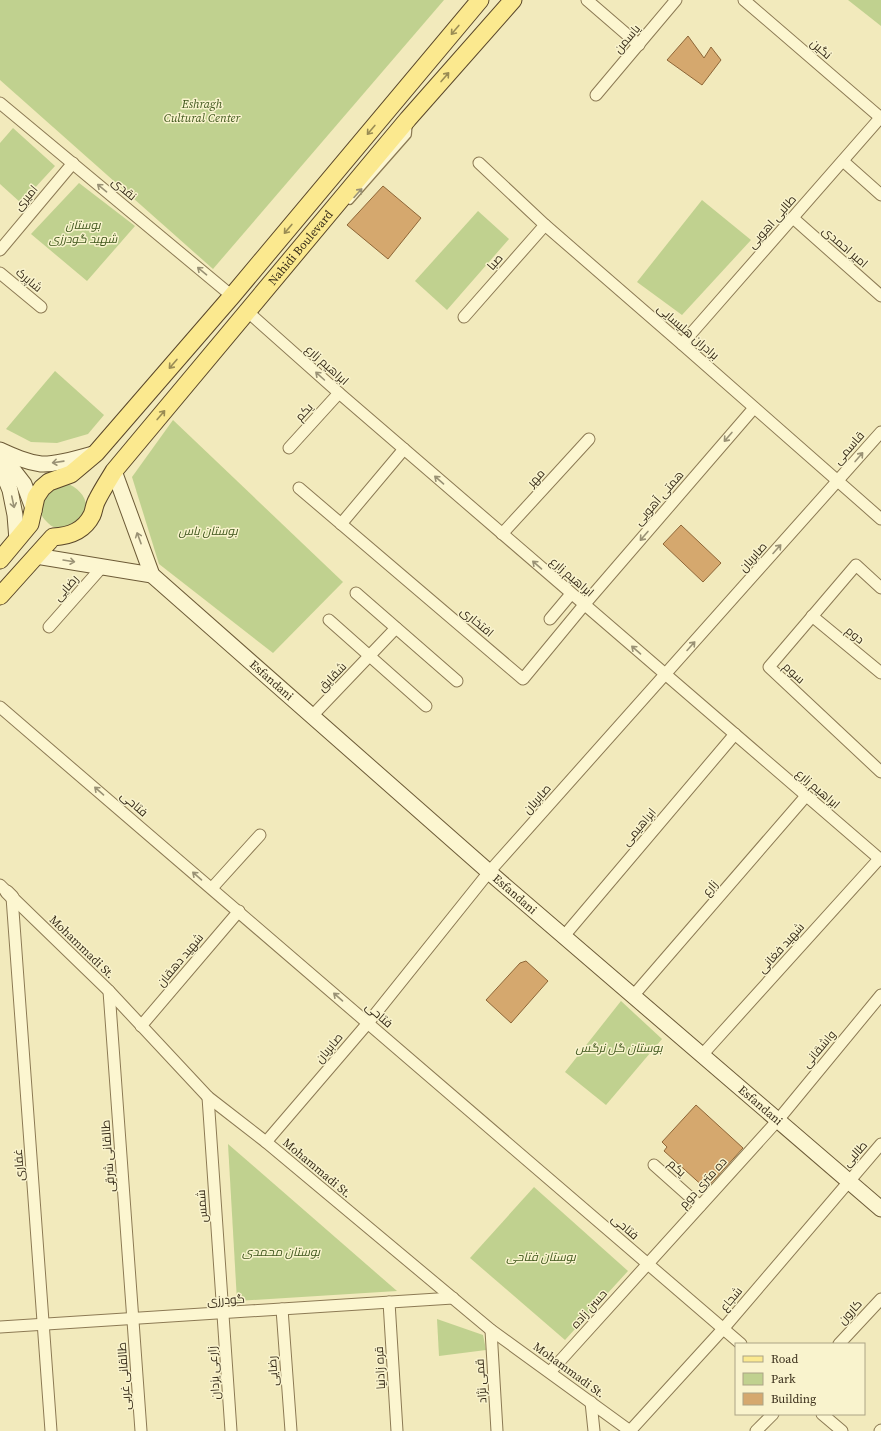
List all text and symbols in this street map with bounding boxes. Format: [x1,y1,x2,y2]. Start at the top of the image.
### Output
street label: یاسمن [610,21,644,57]
one-way arrow [450,25,459,35]
street label: نگین [807,35,835,63]
one-way arrow [440,72,449,83]
park label: Eshragh Cultural Center [164,96,242,126]
one-way arrow [367,124,376,135]
street label: نقدی [108,174,140,204]
street label: امیری [11,182,41,214]
one-way arrow [96,183,107,192]
one-way arrow [353,188,362,198]
street label: طالبی اهویی [744,192,800,252]
street label: Nahidi Boulevard [265,207,337,288]
park label: بوستان شهید گودرزی [49,217,118,247]
street label: امیر احمدی [819,223,871,271]
one-way arrow [283,224,292,234]
street label: صبا [483,250,507,274]
street label: شاپرک [12,264,46,296]
one-way arrow [196,267,207,276]
street label: برادران هلیسایی [654,301,722,363]
street label: ابراهیم زارع [302,341,352,389]
one-way arrow [168,359,177,370]
one-way arrow [314,372,325,381]
street label: یکم [292,399,317,424]
one-way arrow [157,410,166,421]
street label: قاسمی [830,428,868,468]
one-way arrow [724,432,733,443]
one-way arrow [855,452,864,462]
one-way arrow [52,458,65,466]
street label: مهر [523,465,548,491]
street label: همتی آهویی [631,467,687,529]
one-way arrow [434,475,444,484]
one-way arrow [9,495,17,508]
park label: بوستان یاس [178,523,238,539]
one-way arrow [639,531,648,541]
one-way arrow [134,532,142,544]
street label: صابریان [735,539,771,575]
one-way arrow [773,544,782,554]
street label: ابراهیم زارع [547,554,597,600]
one-way arrow [62,558,75,566]
one-way arrow [532,560,543,569]
street label: رضایی [50,571,82,605]
street label: افتخاری [457,603,497,641]
street label: دوم [842,622,868,648]
one-way arrow [686,641,696,651]
one-way arrow [631,645,641,654]
street label: Esfandani [246,657,297,704]
street label: شقایق [314,659,350,695]
street label: سوم [780,659,808,687]
street label: ابراهیم زارع [793,766,843,812]
street label: صابریان [519,781,555,817]
one-way arrow [94,787,104,796]
street label: فتاحی [117,788,151,820]
street label: ابراهیمی [618,805,660,849]
one-way arrow [192,871,203,880]
street label: Esfandani [489,871,541,918]
street label: زارع [699,877,721,899]
street label: Mohammadi St. [46,912,118,982]
street label: شهید فغانی [754,919,808,977]
street label: شهید دهقان [153,930,207,990]
one-way arrow [333,993,343,1002]
street label: فتاحی [362,999,396,1031]
street label: واشقانی [798,1027,840,1071]
street label: صابریان [312,1029,346,1067]
park label: بوستان گل نرگس [575,1040,663,1056]
street label: Esfandani [735,1082,786,1129]
street label: طالقانی شرقی [97,1119,119,1193]
street label: Mohammadi St. [279,1135,355,1201]
street label: طالبی [839,1137,871,1170]
street label: غفاری [10,1148,28,1182]
street label: ده متری دوم [676,1154,730,1212]
street label: یکم [665,1156,690,1181]
street label: شمس [193,1189,211,1223]
street label: فتاحی [608,1211,642,1243]
park label: بوستان محمدی [242,1244,321,1260]
park label: بوستان فتاحی [506,1249,577,1265]
street label: شجاع [716,1283,746,1315]
street label: حسن زاده [567,1286,611,1332]
street label: گودرزی [207,1291,245,1309]
street label: کارون [834,1296,866,1328]
street label: Mohammadi St. [530,1339,608,1401]
street label: طالقانی غربی [114,1341,134,1411]
legend [735,1343,865,1415]
street label: زارعی یزدان [204,1346,224,1400]
street label: قره زادنیا [371,1346,389,1390]
text: Road [771,1351,798,1367]
street label: رضایی [264,1355,282,1387]
street label: قمی نژاد [471,1358,491,1404]
text: Park [771,1371,796,1387]
text: Building [771,1391,816,1407]

